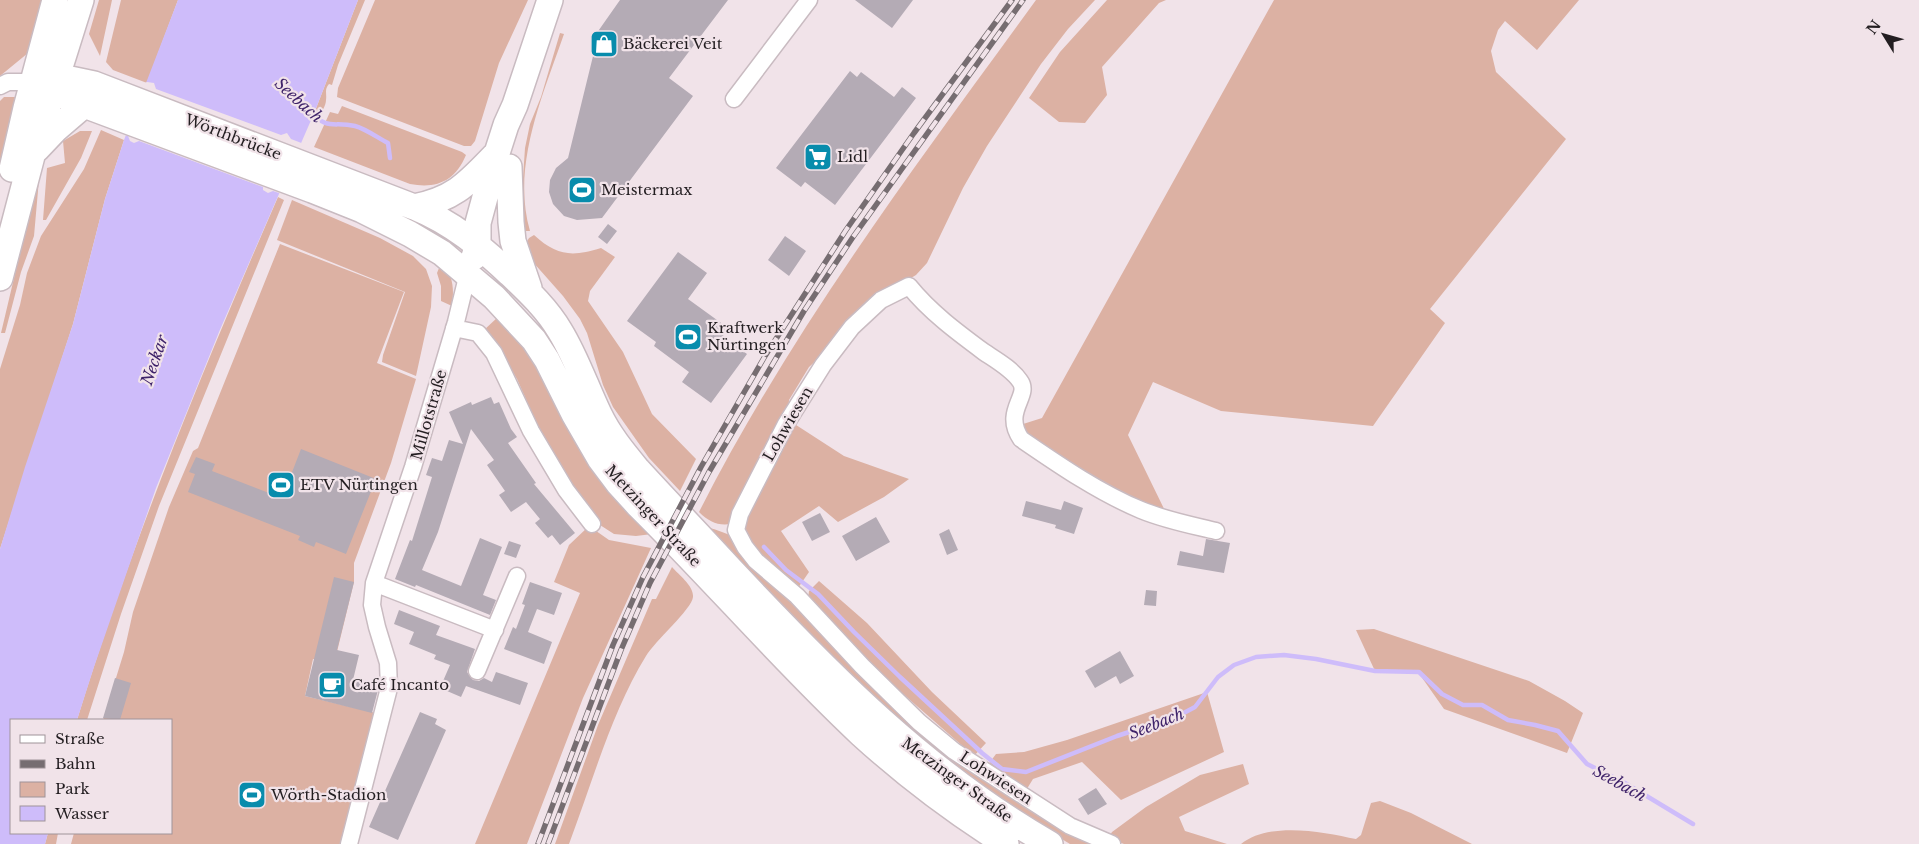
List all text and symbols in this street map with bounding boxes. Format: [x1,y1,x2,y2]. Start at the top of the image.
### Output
north arrow [1859,10,1909,60]
text: N [1862,17,1885,38]
shop icon: Bäckerei Veit [589,29,619,59]
place label: Bäckerei Veit [623,34,723,53]
water label: Seebach [271,73,327,127]
street label: Wörthbrücke [181,109,284,164]
supermarket icon: Lidl [803,142,833,172]
place label: Lidl [837,147,868,166]
sports icon: Meistermax [567,175,597,205]
place label: Meistermax [601,180,692,199]
place label: Kraftwerk Nürtingen [707,318,786,354]
sports icon: Kraftwerk Nürtingen [673,322,703,352]
water label: Neckar [136,332,172,389]
street label: Millotstraße [407,367,451,462]
street label: Lohwiesen [759,383,817,464]
street label: Metzinger Straße [601,461,705,570]
sports icon: ETV Nürtingen [266,470,296,500]
place label: ETV Nürtingen [300,475,418,494]
cafe icon: Café Incanto [317,670,347,700]
place label: Café Incanto [351,675,449,694]
water label: Seebach [1125,703,1187,743]
legend [10,719,172,834]
text: Straße [55,729,105,748]
street label: Metzinger Straße [898,733,1016,826]
street label: Lohwiesen [956,747,1036,808]
text: Bahn [55,754,95,773]
water label: Seebach [1590,760,1650,806]
text: Park [55,779,91,798]
sports icon: Wörth-Stadion [237,780,267,810]
place label: Wörth-Stadion [270,785,386,804]
text: Wasser [54,804,110,823]

